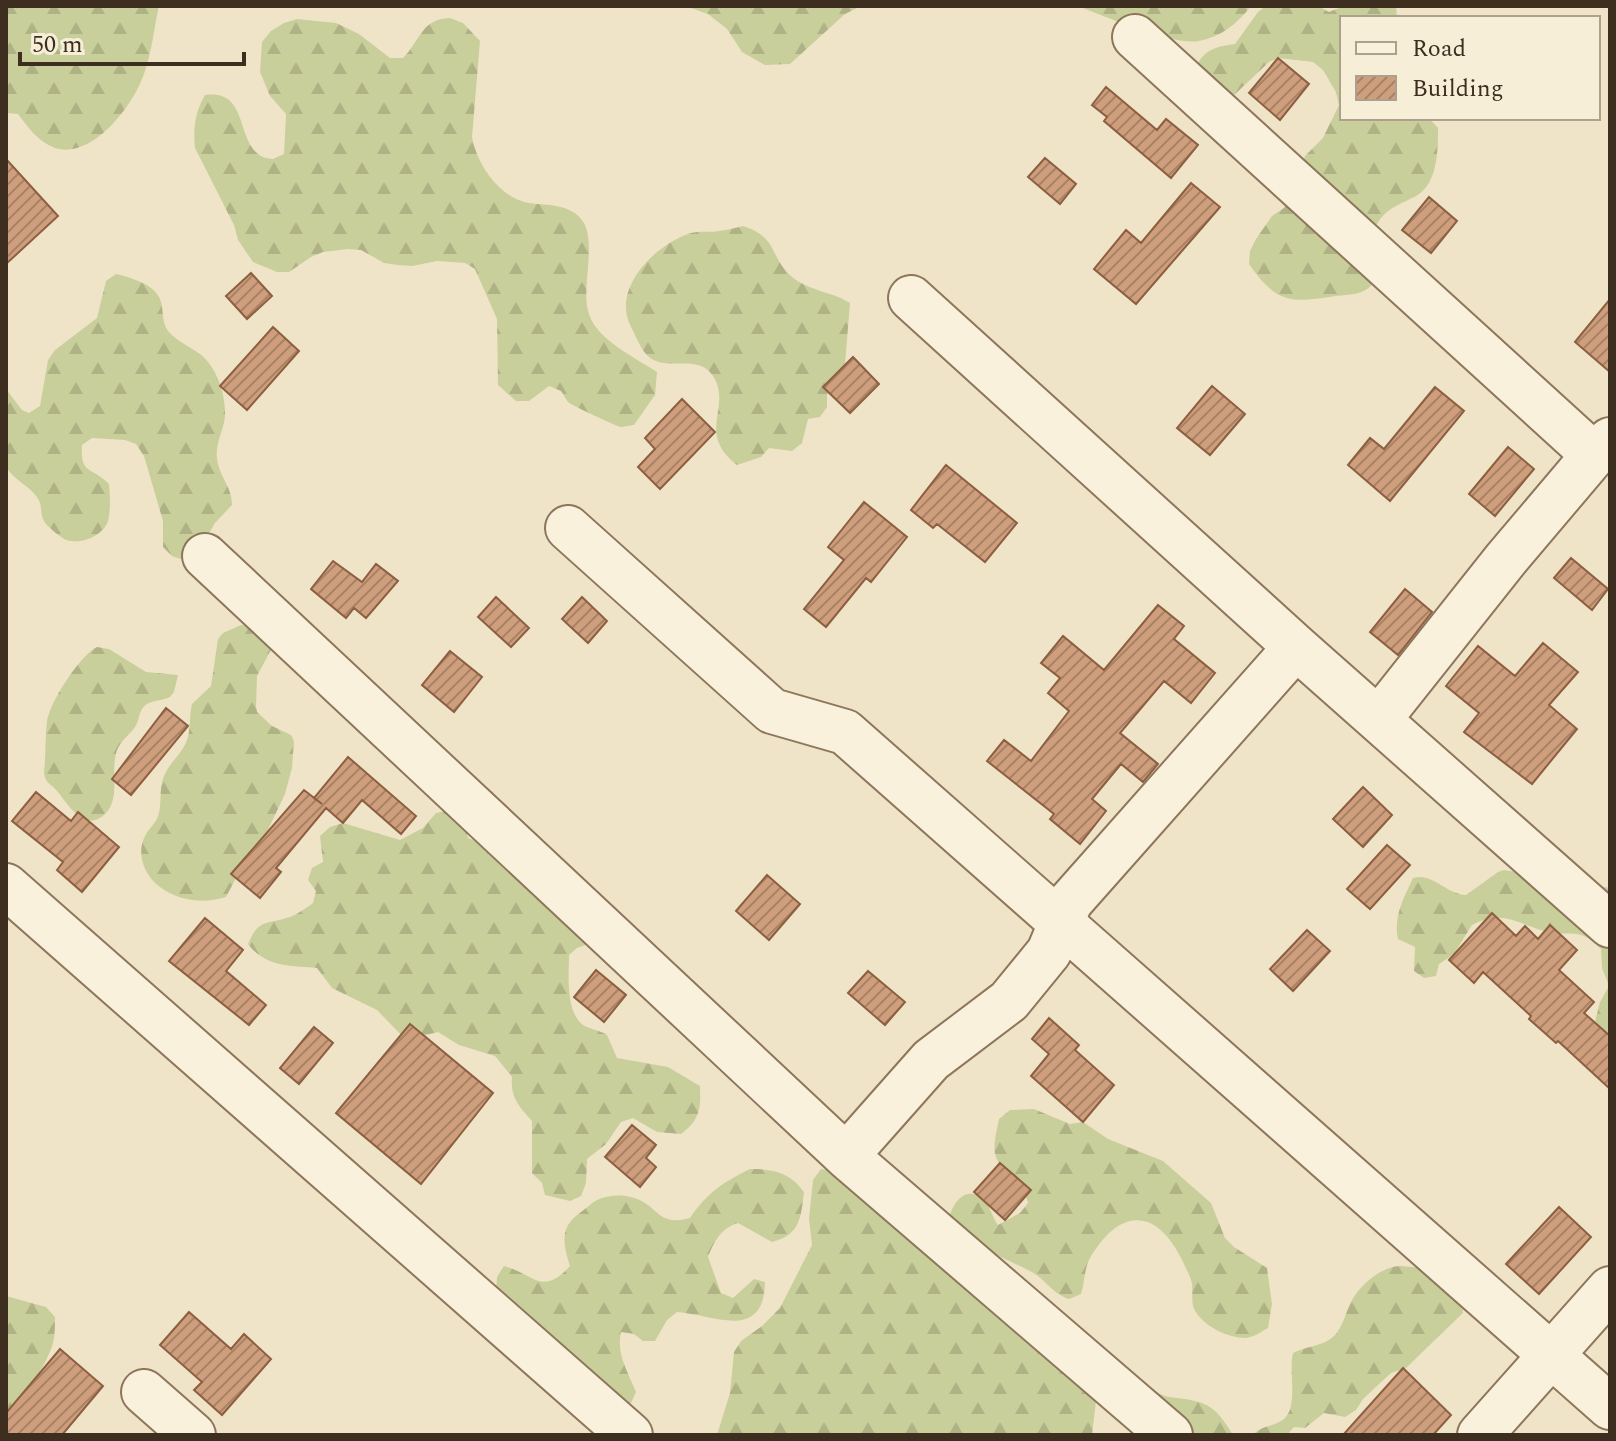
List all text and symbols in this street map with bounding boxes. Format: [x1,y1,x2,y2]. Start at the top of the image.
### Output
scale bar [20,16,244,66]
legend [1340,16,1600,120]
text: 50 m [32,27,83,63]
text: Road [1412,31,1466,67]
text: Building [1412,71,1504,107]

